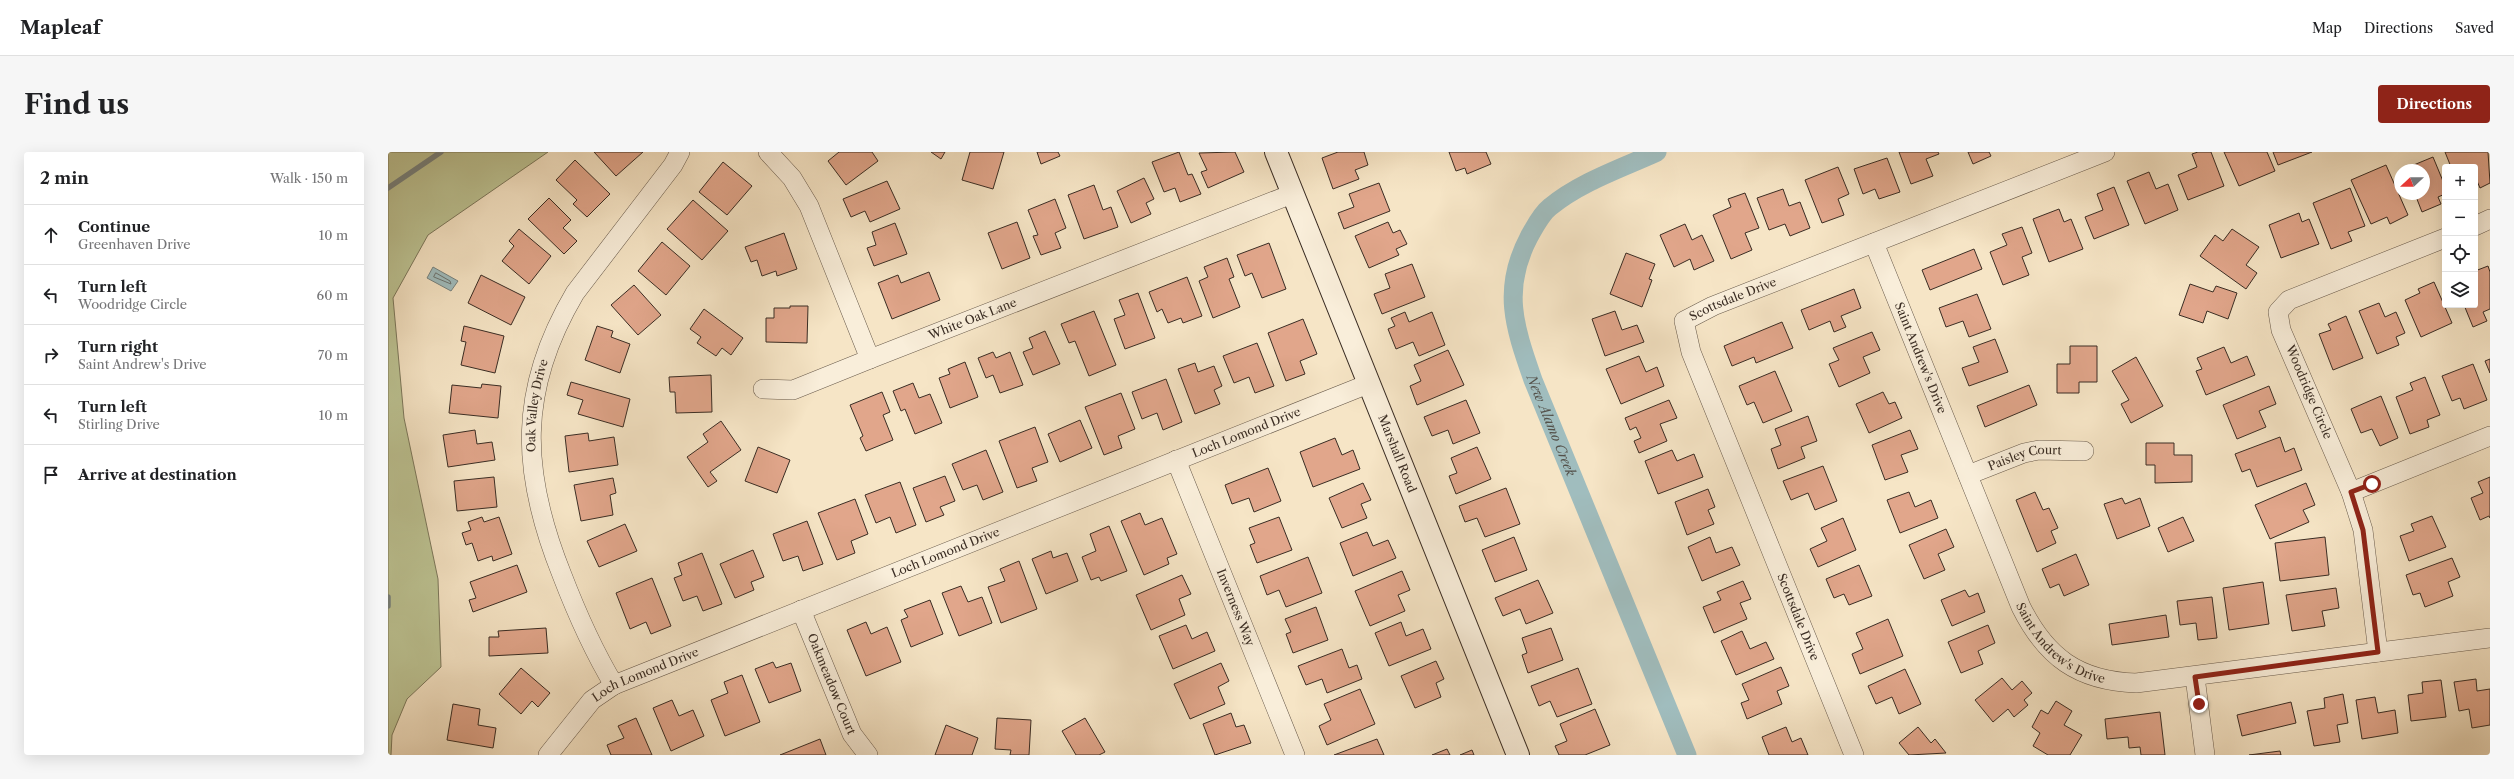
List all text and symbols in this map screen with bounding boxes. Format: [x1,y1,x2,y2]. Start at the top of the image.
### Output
text: Mapleaf [20,16,101,39]
text: Map [2312,19,2342,37]
text: Directions [2364,19,2433,37]
text: Saved [2455,19,2494,37]
button: Directions [2378,85,2490,123]
text: Find us [24,87,129,121]
north arrow [2394,164,2430,200]
map controls [2442,164,2478,308]
button: + [2442,164,2478,200]
text: 2 min [40,168,89,188]
text: Walk · 150 m [270,170,348,186]
button: − [2442,200,2478,236]
text: Continue [78,217,150,236]
icon: ahead [40,224,62,246]
text: 10 m [319,227,348,243]
text: Greenhaven Drive [78,236,190,252]
button: locate [2442,236,2478,272]
button: layers [2442,272,2478,308]
street label: Scottsdale Drive [1687,274,1779,324]
text: Turn left [78,277,147,296]
icon: left [40,284,62,306]
text: 60 m [317,287,348,303]
street label: White Oak Lane [925,294,1019,343]
text: Woodridge Circle [78,296,187,312]
street label: Saint Andrew's Drive [1892,300,1950,416]
text: Turn right [78,337,158,356]
street label: Woodridge Circle [2282,342,2336,441]
icon: right [40,344,62,366]
text: 70 m [318,347,348,363]
text: Saint Andrew's Drive [78,356,207,372]
street label: Oak Valley Drive [523,357,551,452]
water label: New Alamo Creek [1523,371,1580,479]
text: Turn left [78,397,147,416]
icon: left [40,404,62,426]
street label: Loch Lomond Drive [1190,404,1303,460]
text: 10 m [319,407,348,423]
street label: Marshall Road [1375,412,1420,495]
text: Stirling Drive [78,416,160,432]
street label: Paisley Court [1986,442,2062,473]
icon: arrive [40,464,62,486]
text: Arrive at destination [78,465,237,484]
route start [2363,475,2381,493]
street label: Loch Lomond Drive [889,524,1002,581]
street label: Inverness Way [1214,566,1258,648]
street label: Scottsdale Drive [1774,571,1823,663]
street label: Saint Andrew's Drive [2013,600,2107,686]
street label: Oakmeadow Court [804,631,860,737]
street label: Loch Lomond Drive [589,644,701,705]
route end [2190,695,2208,713]

